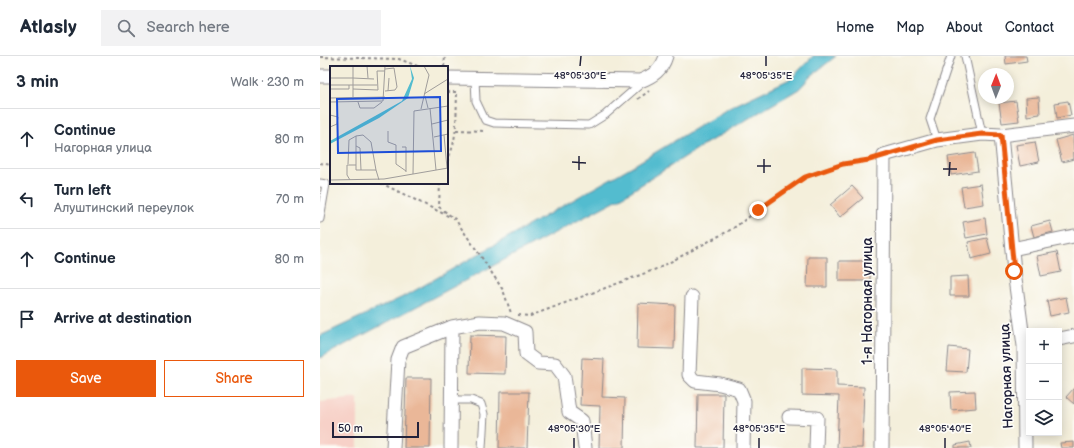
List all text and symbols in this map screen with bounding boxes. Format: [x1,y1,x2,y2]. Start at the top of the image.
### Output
search box [101,10,381,46]
text: Atlasly [20,16,77,39]
icon: search [115,17,137,39]
text: Search here [147,18,230,37]
text: Home [836,19,874,36]
text: Map [896,19,924,36]
text: About [946,19,983,36]
text: Contact [1005,19,1054,36]
inset map [330,66,448,184]
north arrow [978,68,1014,104]
text: 48°05'30"E [554,70,607,82]
text: 48°05'35"E [740,70,793,82]
text: 3 min [16,72,59,92]
text: Walk · 230 m [230,74,304,90]
text: Continue [54,121,116,140]
icon: ahead [16,128,38,150]
text: 80 m [275,131,304,147]
text: Нагорная улица [54,140,152,156]
text: Turn left [54,181,111,200]
icon: left [16,188,38,210]
text: 70 m [276,191,304,207]
text: Алуштинский переулок [54,200,194,216]
route end [749,201,767,219]
street label: 1-я Нагорная улица [859,236,876,365]
icon: ahead [16,248,38,270]
text: Continue [54,249,116,268]
text: 80 m [275,251,304,267]
route start [1005,262,1023,280]
icon: arrive [16,308,38,330]
text: Arrive at destination [54,309,192,328]
street label: Нагорная улица [996,322,1017,429]
map controls [1026,328,1062,436]
button: + [1026,328,1062,364]
button: Save [16,360,156,397]
button: Share [164,360,304,397]
button: − [1026,364,1062,400]
button: layers [1026,400,1062,436]
scale bar [332,420,419,439]
text: 50 m [338,422,363,435]
text: 48°05'30"E [548,423,601,435]
text: 48°05'35"E [733,423,786,435]
text: 48°05'40"E [919,423,972,435]

